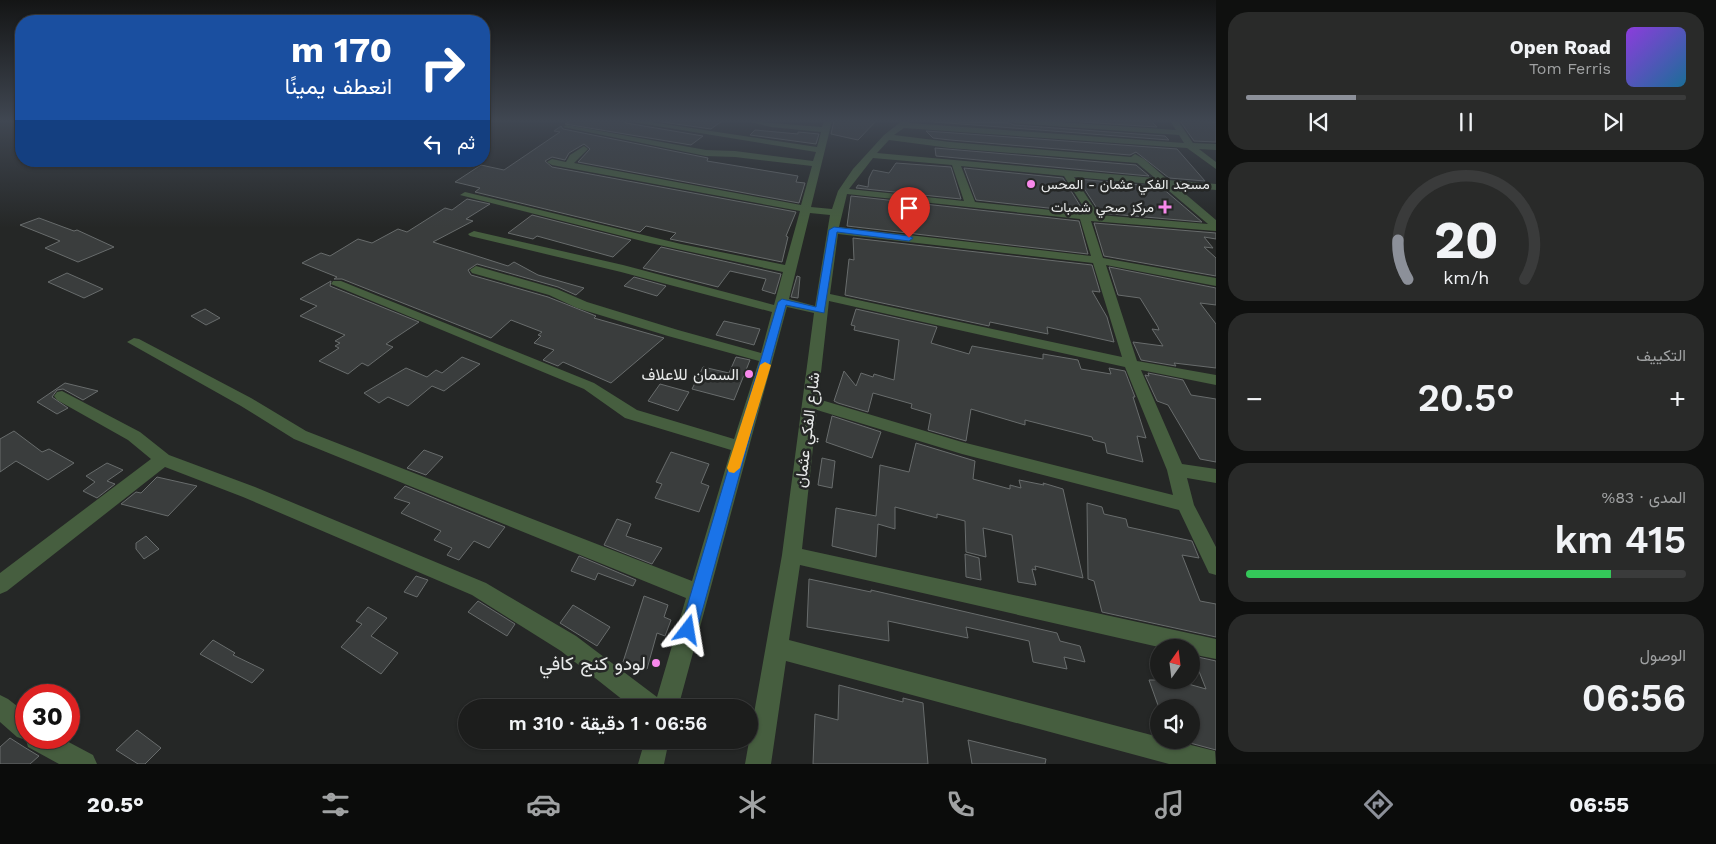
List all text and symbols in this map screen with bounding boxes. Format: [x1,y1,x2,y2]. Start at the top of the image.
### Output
text: 170 m [291,29,392,71]
icon: right [410,35,475,100]
text: Open Road [1510,36,1611,59]
text: Tom Ferris [1529,59,1611,78]
text: انعطف يمينًا [285,74,392,99]
icon: previous [1305,108,1333,136]
icon: pause [1452,108,1480,136]
icon: next [1599,108,1627,136]
icon: left [419,130,447,158]
text: ثم [457,131,475,154]
place label: مسجد الفكي عثمان - المحس [1041,176,1210,196]
marker: مسجد الفكي عثمان - المحس [1025,178,1037,190]
pin [888,187,930,238]
icon: arrive [895,194,923,222]
place label: مركز صحي شمبات [1051,199,1154,219]
marker: مركز صحي شمبات [1158,200,1172,214]
text: 20 [1434,210,1498,271]
text: km/h [1443,267,1489,288]
text: التكييف [1636,346,1686,365]
place label: السمان للاعلاف [641,365,739,384]
marker: السمان للاعلاف [743,368,755,380]
street label: شارع الفكي عثمان [790,371,827,489]
text: 20.5° [1417,376,1515,420]
text: − [1246,382,1263,415]
text: + [1669,382,1686,415]
text: المدى · 83% [1602,488,1686,507]
text: 415 km [1554,518,1686,562]
position arrow [661,603,713,655]
north arrow [1150,639,1200,689]
map controls [1150,639,1200,749]
text: الوصول [1640,646,1686,665]
place label: لودو كنج كافي [539,652,646,679]
marker: لودو كنج كافي [650,657,662,669]
text: 06:56 [1582,676,1686,720]
speed limit sign: 30 [15,684,80,749]
button: sound [1150,699,1200,749]
text: 06:56 · 1 دقيقة · 310 m [509,712,707,735]
icon: filters [318,787,353,822]
icon: car [526,787,561,822]
icon: climate [735,787,770,822]
icon: phone [943,787,978,822]
icon: music [1152,787,1187,822]
icon: directions [1361,787,1396,822]
text: 20.5° [87,792,144,817]
text: 06:55 [1569,792,1629,817]

